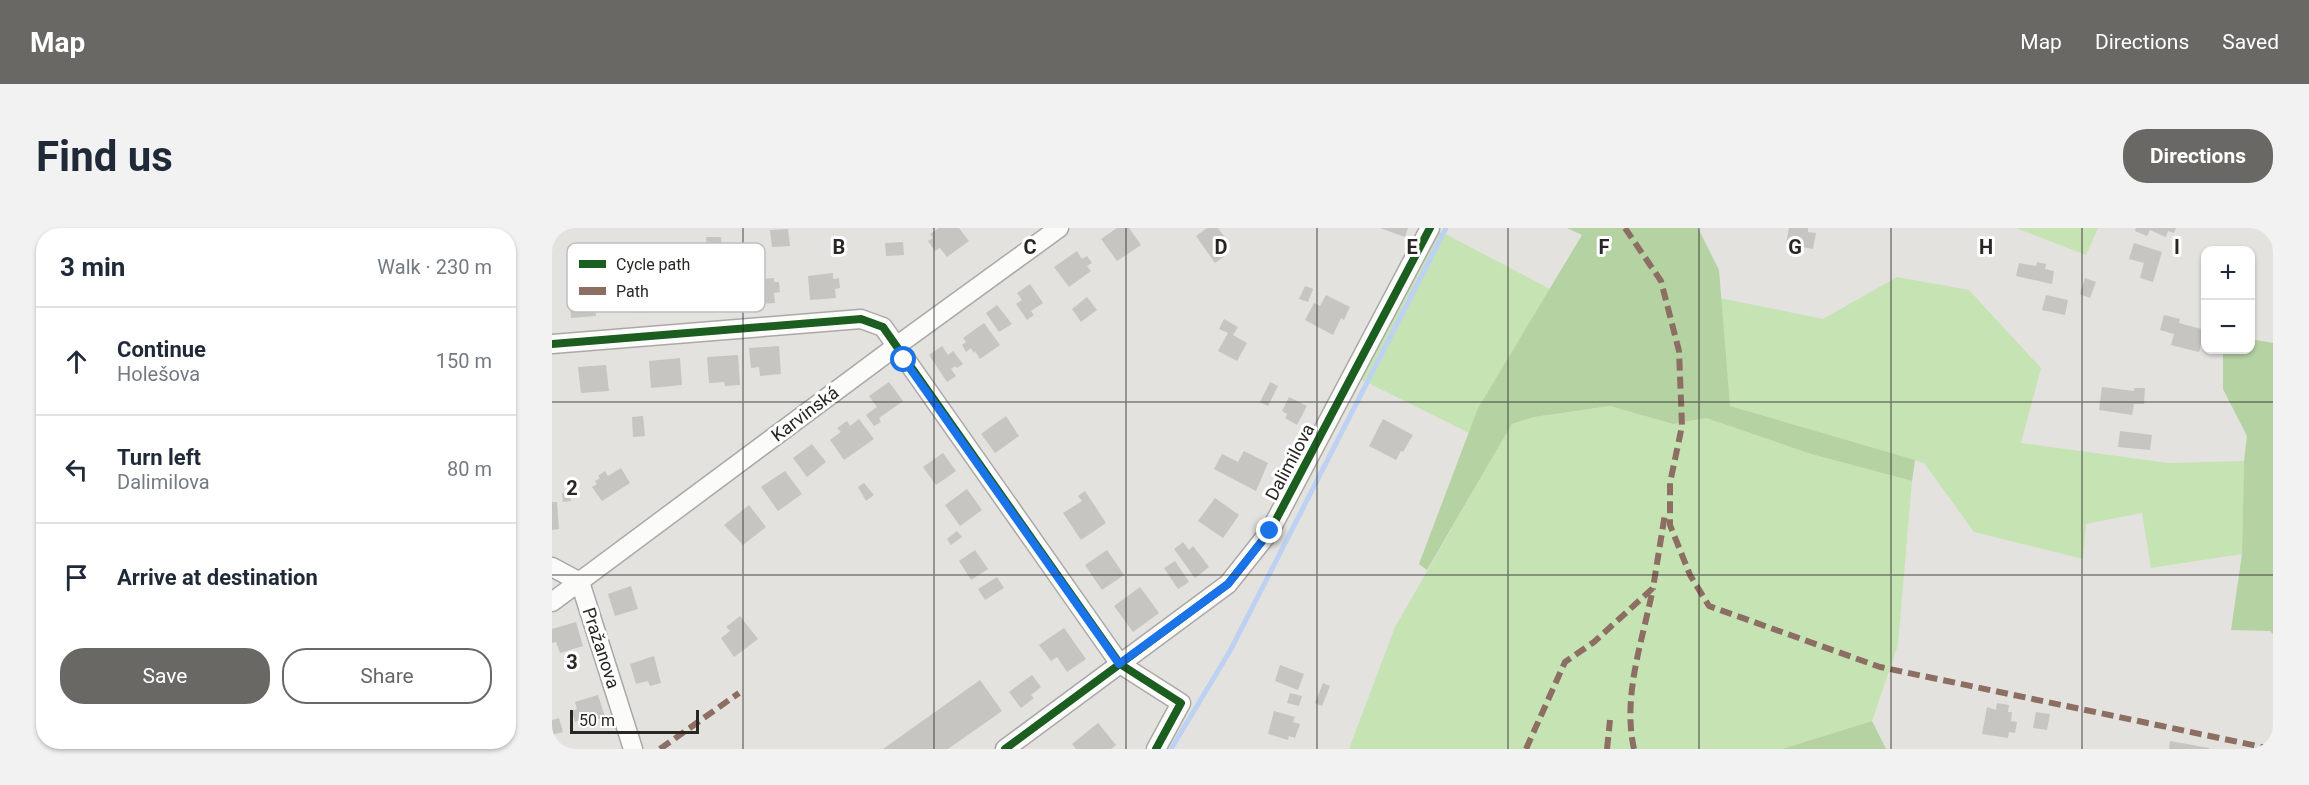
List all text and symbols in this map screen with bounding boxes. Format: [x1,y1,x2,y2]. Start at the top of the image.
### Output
text: Map [30,26,85,59]
text: Map [2020,30,2062,54]
text: Directions [2095,30,2189,54]
text: Saved [2222,30,2279,54]
button: Directions [2123,129,2273,183]
text: Find us [36,132,173,181]
text: B [833,235,845,259]
text: C [1023,235,1037,259]
text: D [1215,235,1228,259]
text: E [1406,235,1418,259]
text: F [1599,235,1610,259]
text: G [1788,235,1802,259]
text: H [1979,235,1993,259]
text: I [2174,235,2180,259]
legend [567,243,765,312]
map controls [2201,246,2255,354]
button: + [2201,246,2255,300]
text: 3 min [60,252,125,282]
text: Walk · 230 m [377,255,492,279]
text: Cycle path [616,255,690,274]
text: Path [616,282,649,301]
button: − [2201,300,2255,354]
text: Continue [117,337,206,362]
icon: ahead [60,345,93,378]
route start [890,346,916,372]
text: 150 m [436,349,492,373]
text: Holešova [117,362,200,386]
street label: Karvinská [767,382,842,446]
street label: Dalimilova [1261,420,1318,504]
text: Turn left [117,445,201,470]
icon: left [60,453,93,486]
text: 80 m [447,457,492,481]
text: Dalimilova [117,470,210,494]
text: 2 [566,476,578,500]
route end [1256,517,1282,543]
icon: arrive [60,561,93,594]
text: Arrive at destination [117,565,318,590]
street label: Pražanova [578,605,624,691]
button: Save [60,648,270,704]
button: Share [282,648,492,704]
text: 3 [566,650,578,674]
scale bar [570,707,699,735]
text: 50 m [579,711,615,730]

